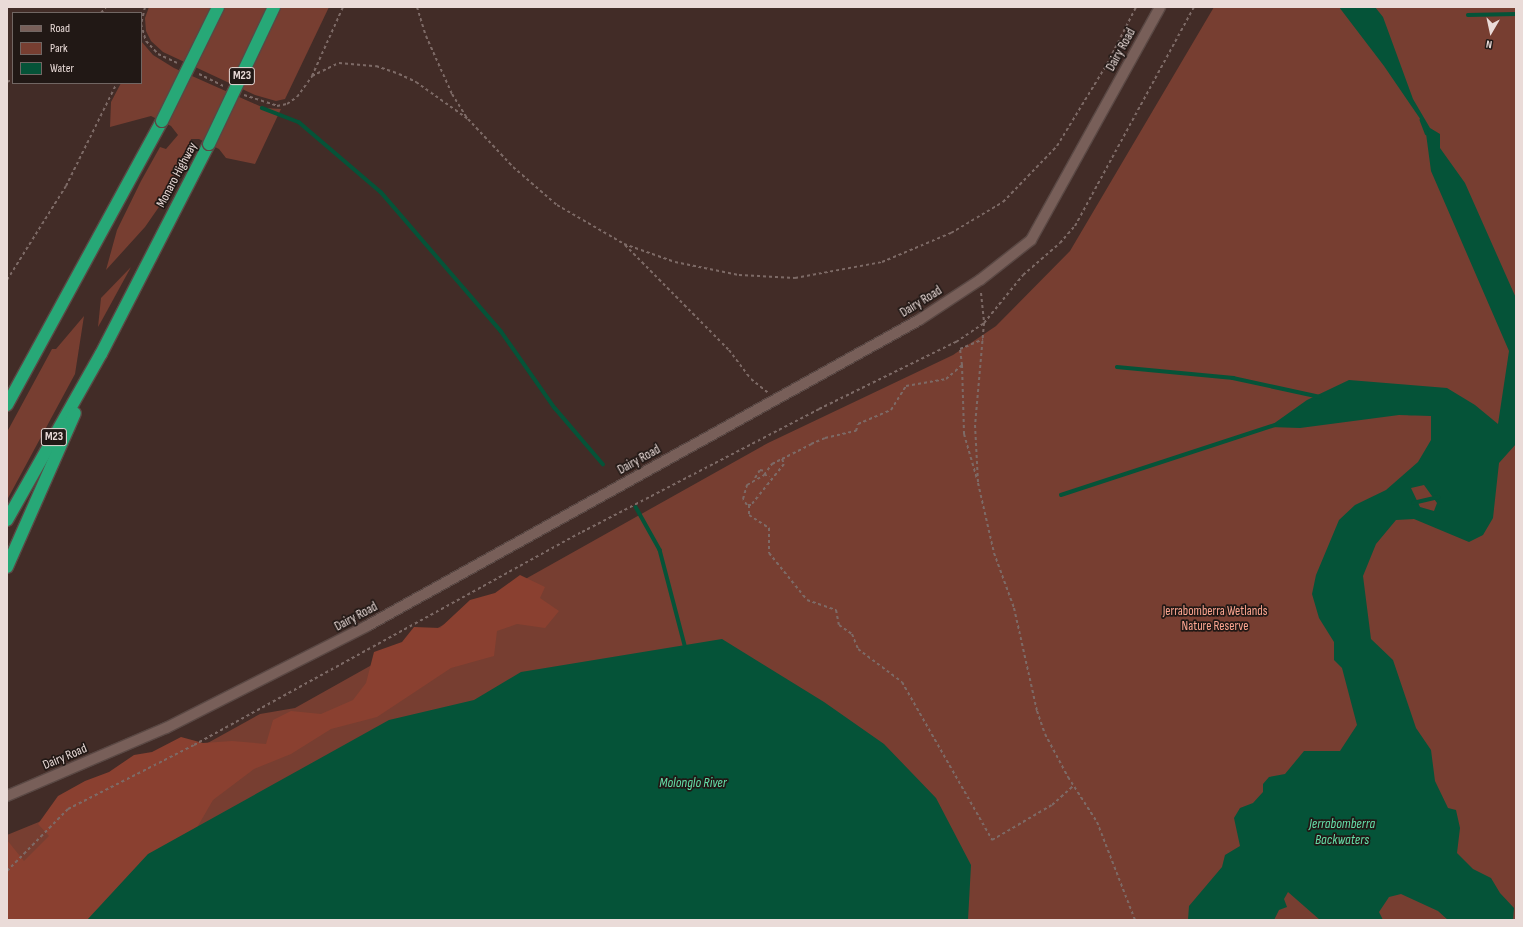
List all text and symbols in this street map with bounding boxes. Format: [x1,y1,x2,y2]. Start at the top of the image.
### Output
legend [12,12,142,84]
north arrow [1471,12,1511,52]
text: Road [50,21,70,36]
street label: Dairy Road [1103,26,1139,74]
text: N [1485,37,1493,51]
text: Park [50,41,68,56]
text: Water [50,61,74,76]
road number: M23 [228,66,256,86]
street label: Monaro Highway [153,140,201,210]
street label: Dairy Road [897,283,945,321]
road number: M23 [40,427,68,447]
street label: Dairy Road [615,442,663,478]
street label: Dairy Road [332,599,380,635]
park label: Jerrabomberra Wetlands Nature Reserve [1163,604,1267,635]
street label: Dairy Road [41,741,89,773]
water label: Molonglo River [659,775,727,791]
water label: Jerrabomberra Backwaters [1309,816,1375,848]

